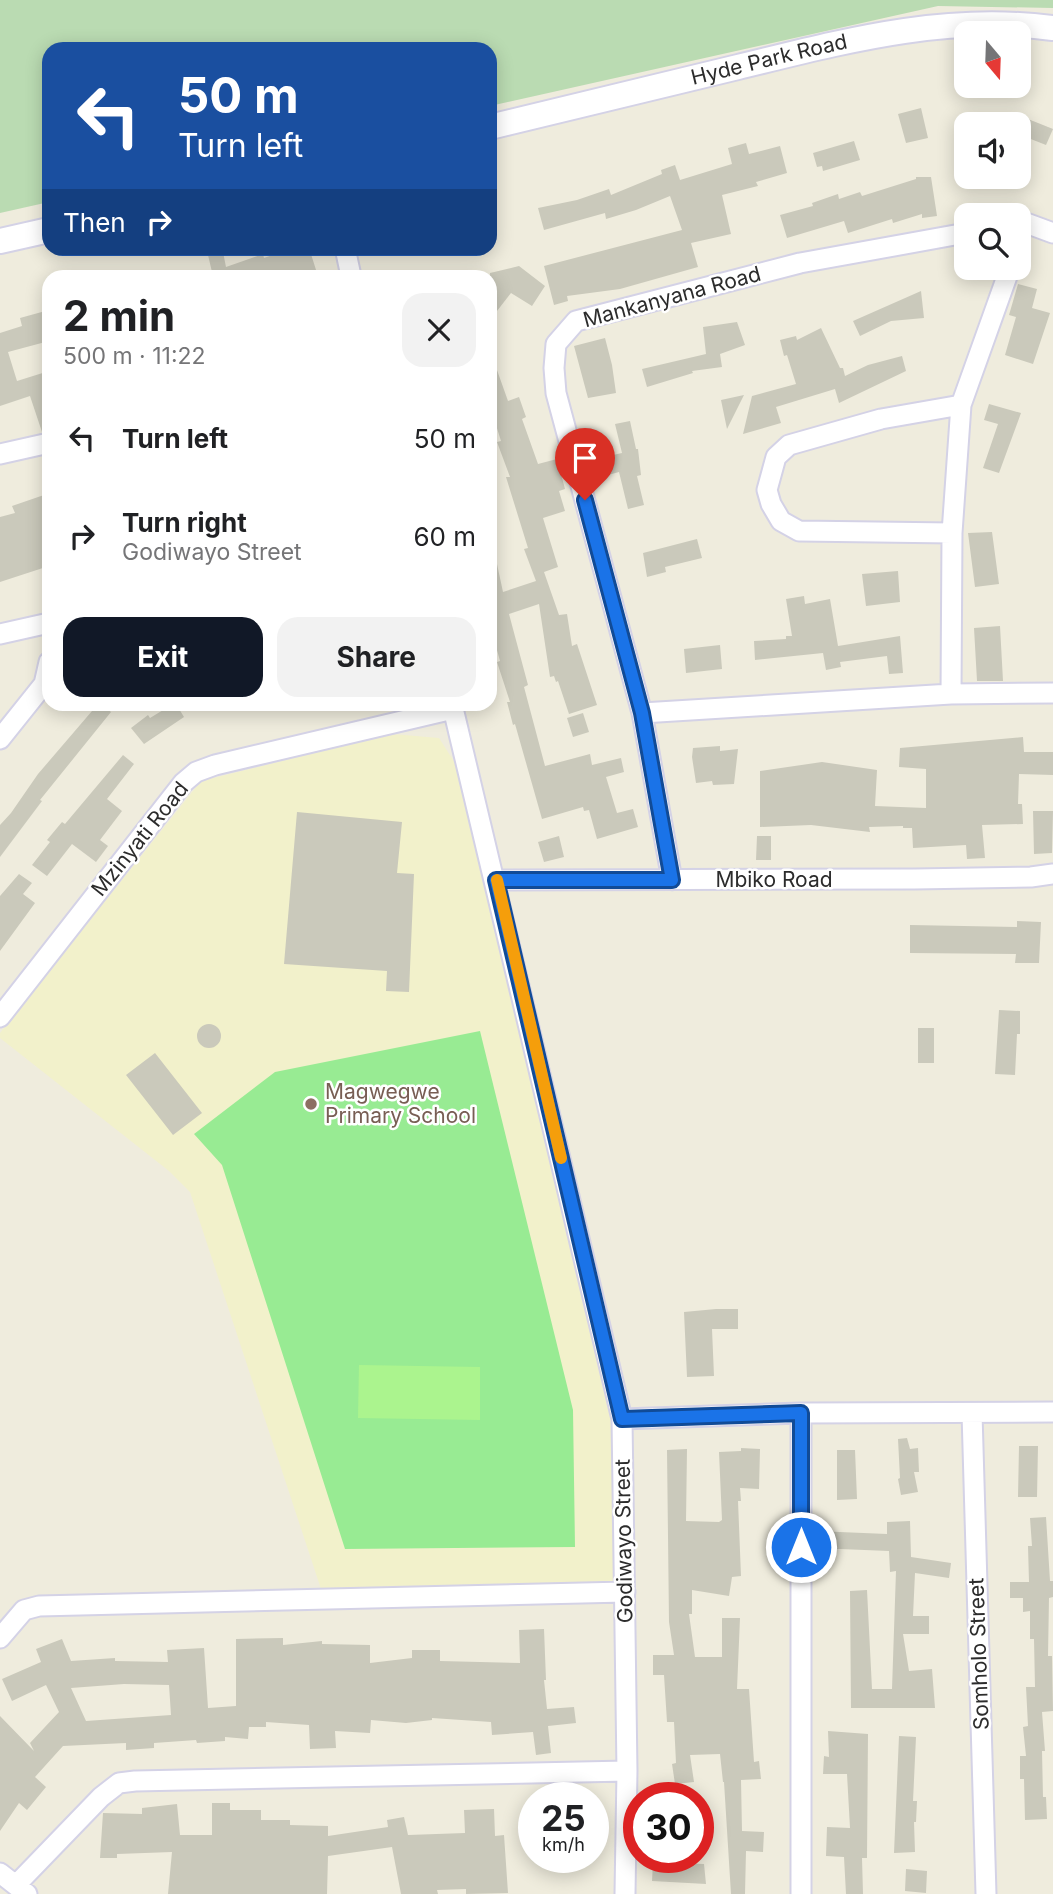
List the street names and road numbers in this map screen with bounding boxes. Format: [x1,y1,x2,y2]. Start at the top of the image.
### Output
street label: Hyde Park Road [688,29,849,90]
street label: Mankanyana Road [580,261,763,332]
street label: Mzinyati Road [86,777,193,901]
street label: Mbiko Road [715,867,833,892]
street label: Godiwayo Street [610,1459,637,1623]
street label: Somholo Street [963,1577,994,1731]

